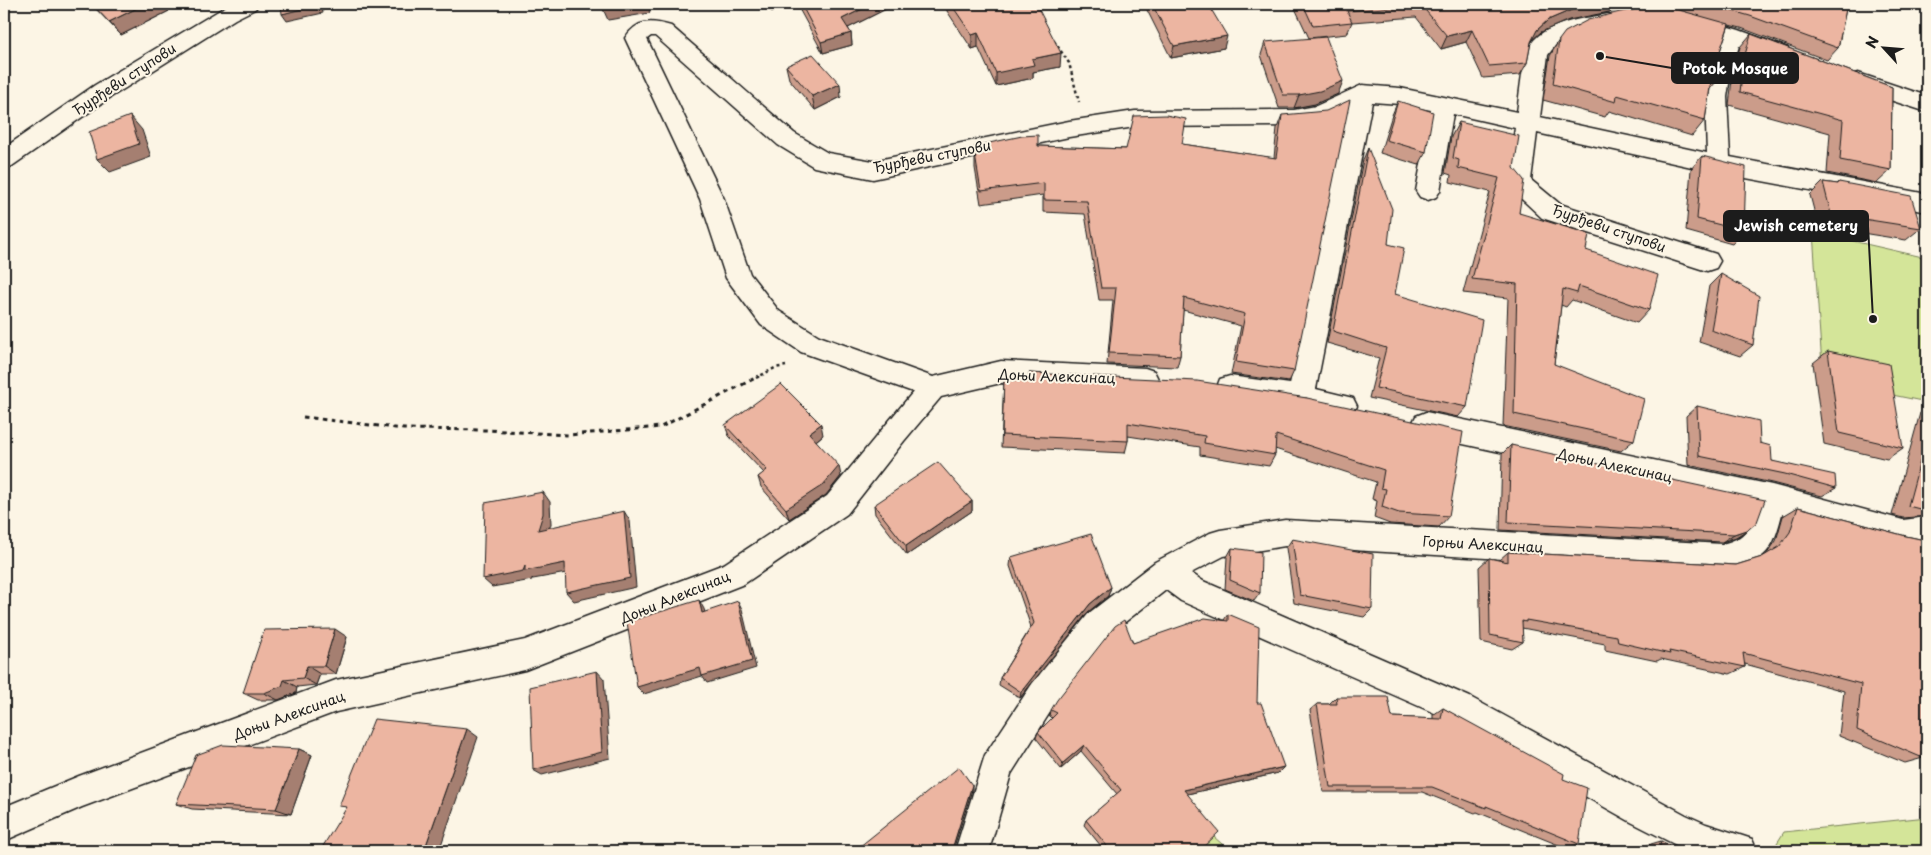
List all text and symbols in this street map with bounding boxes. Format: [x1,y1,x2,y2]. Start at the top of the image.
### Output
north arrow [1858,22,1908,72]
text: N [1860,32,1884,52]
street label: Ђурђеви ступови [68,38,180,120]
callout: Potok Mosque [1672,53,1798,83]
text: Potok Mosque [1682,56,1788,79]
street label: Ђурђеви ступови [871,134,993,178]
street label: Ђурђеви ступови [1549,199,1669,257]
callout: Jewish cemetery [1724,211,1868,241]
text: Jewish cemetery [1734,213,1858,236]
street label: Доњи Алексинац [997,363,1116,389]
street label: Доњи Алексинац [1555,442,1675,487]
street label: Горњи Алексинац [1422,530,1544,558]
street label: Доњи Алексинац [616,565,733,629]
street label: Доњи Алексинац [229,685,348,745]

